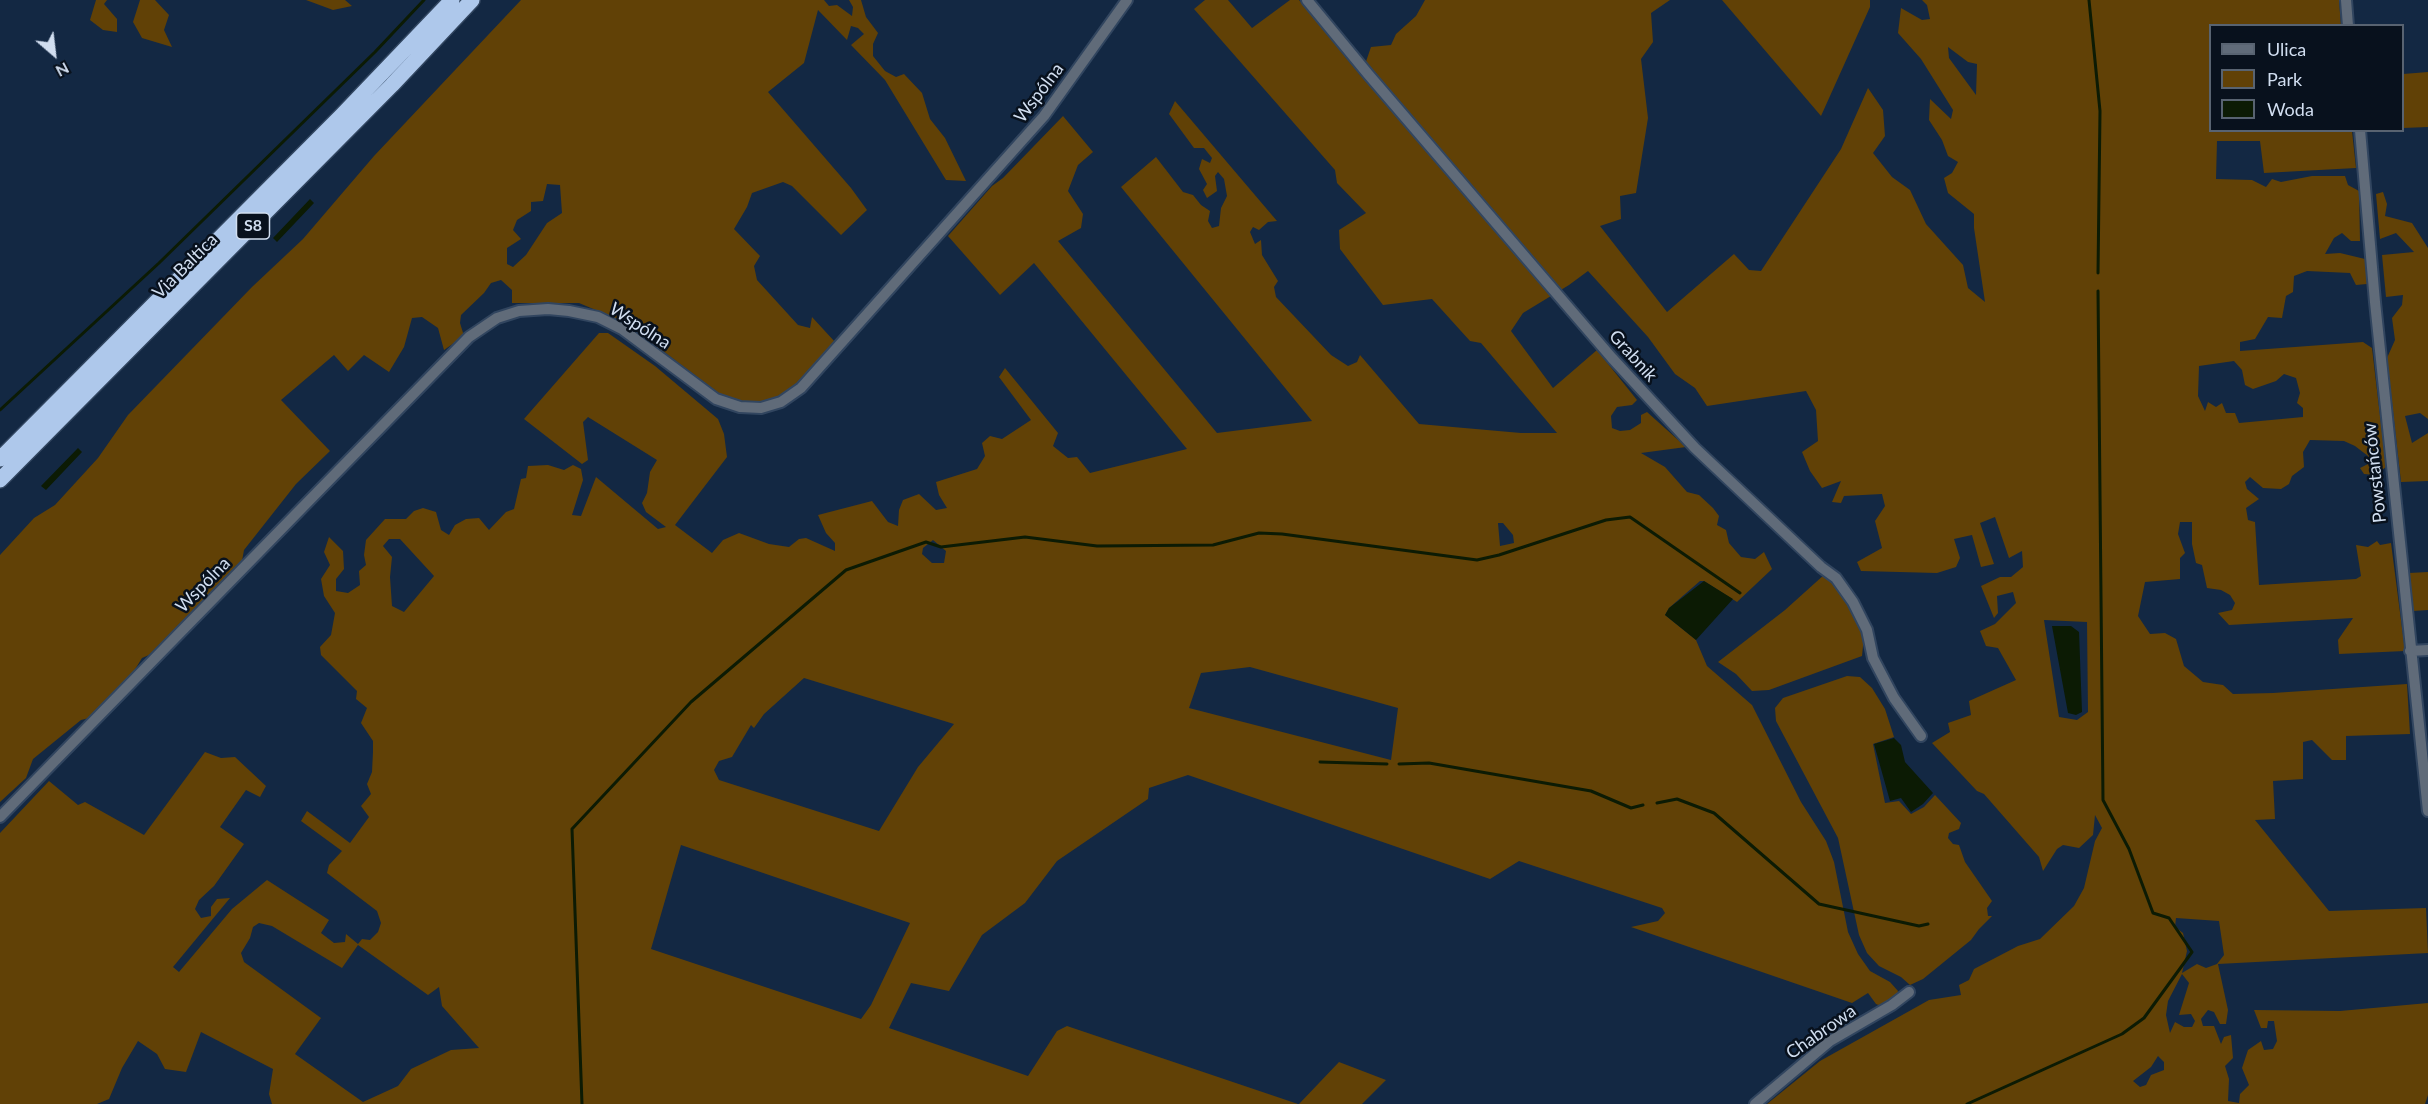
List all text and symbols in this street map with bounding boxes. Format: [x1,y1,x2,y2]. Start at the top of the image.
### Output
north arrow [24,24,84,84]
legend [2209,24,2404,132]
text: Ulica [2267,38,2306,60]
text: N [53,59,73,82]
street label: Wspólna [1010,59,1068,127]
text: Park [2267,68,2302,90]
text: Woda [2267,98,2314,120]
road number: S8 [236,213,270,239]
street label: Via Baltica [148,229,222,303]
street label: Wspólna [605,298,675,354]
street label: Grabnik [1604,326,1662,386]
street label: Powstańców [2359,422,2391,524]
street label: Wspólna [171,553,235,617]
street label: Chabrowa [1782,1000,1860,1064]

